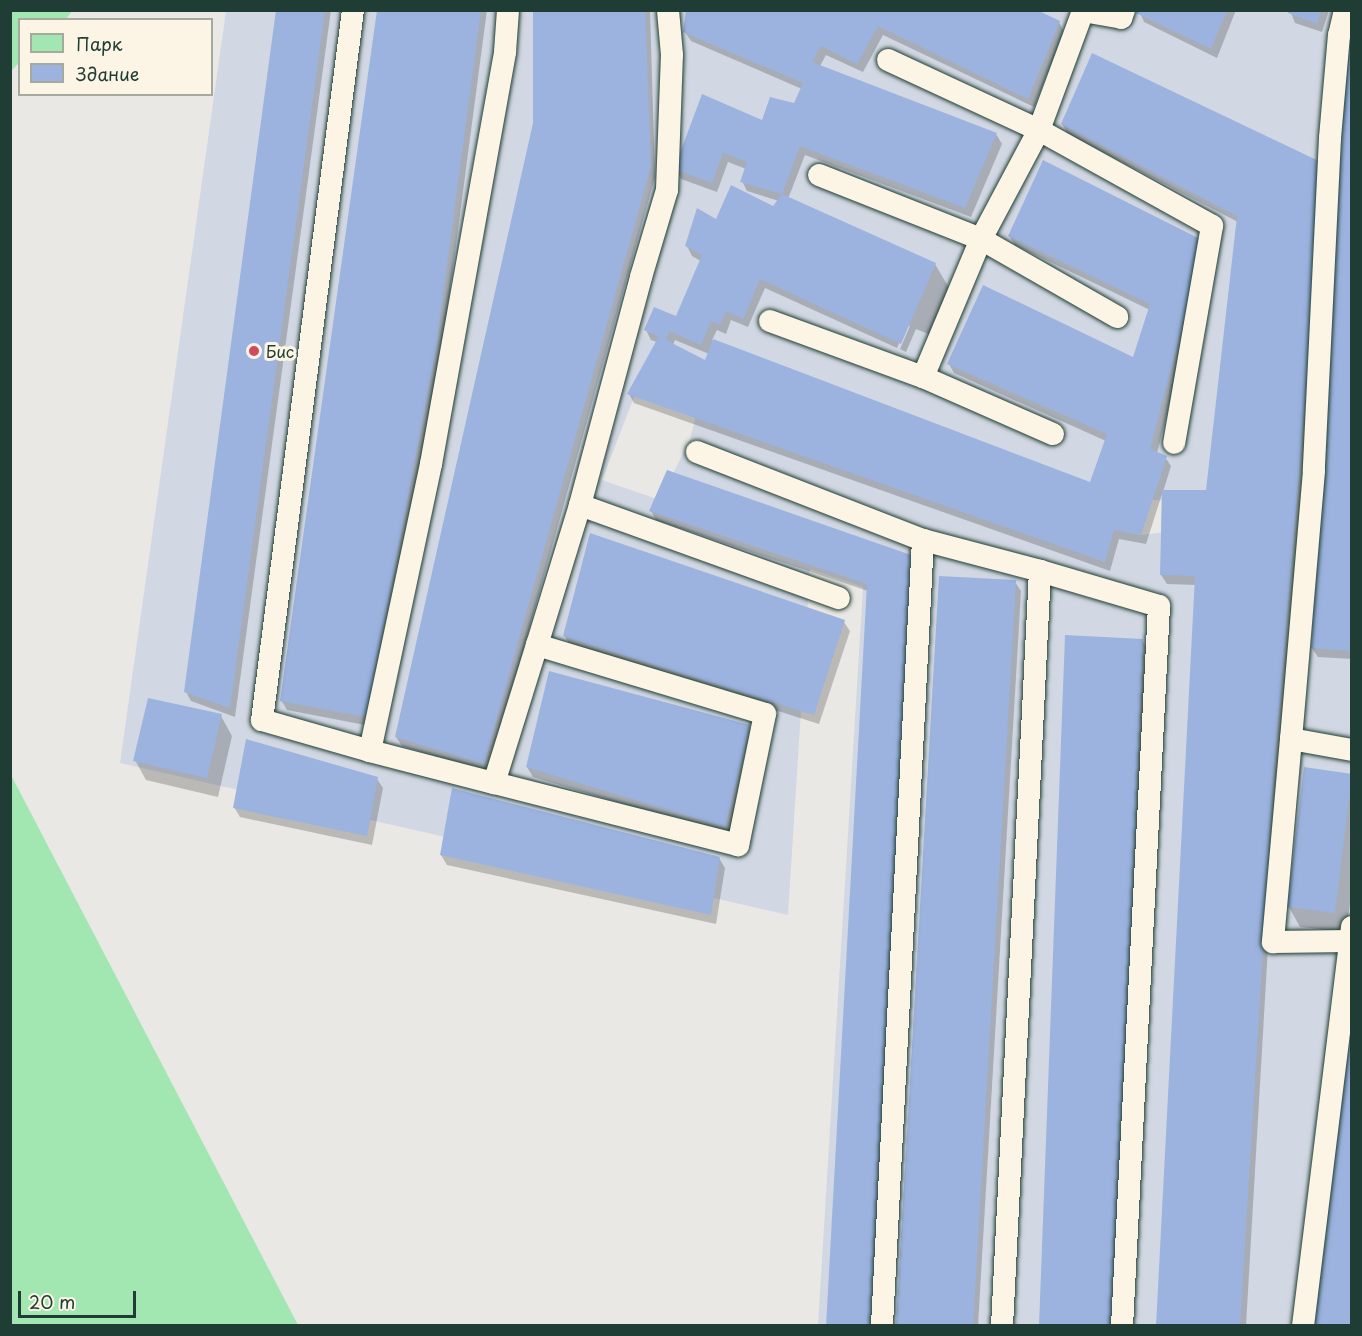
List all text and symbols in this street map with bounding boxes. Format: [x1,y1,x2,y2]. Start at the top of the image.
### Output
legend [18,18,213,96]
text: Парк [76,30,122,57]
text: Здание [76,60,139,87]
place label: Бис [266,341,294,361]
marker: Бис [247,344,261,358]
scale bar [21,1279,140,1317]
text: 20 m [29,1288,75,1315]

